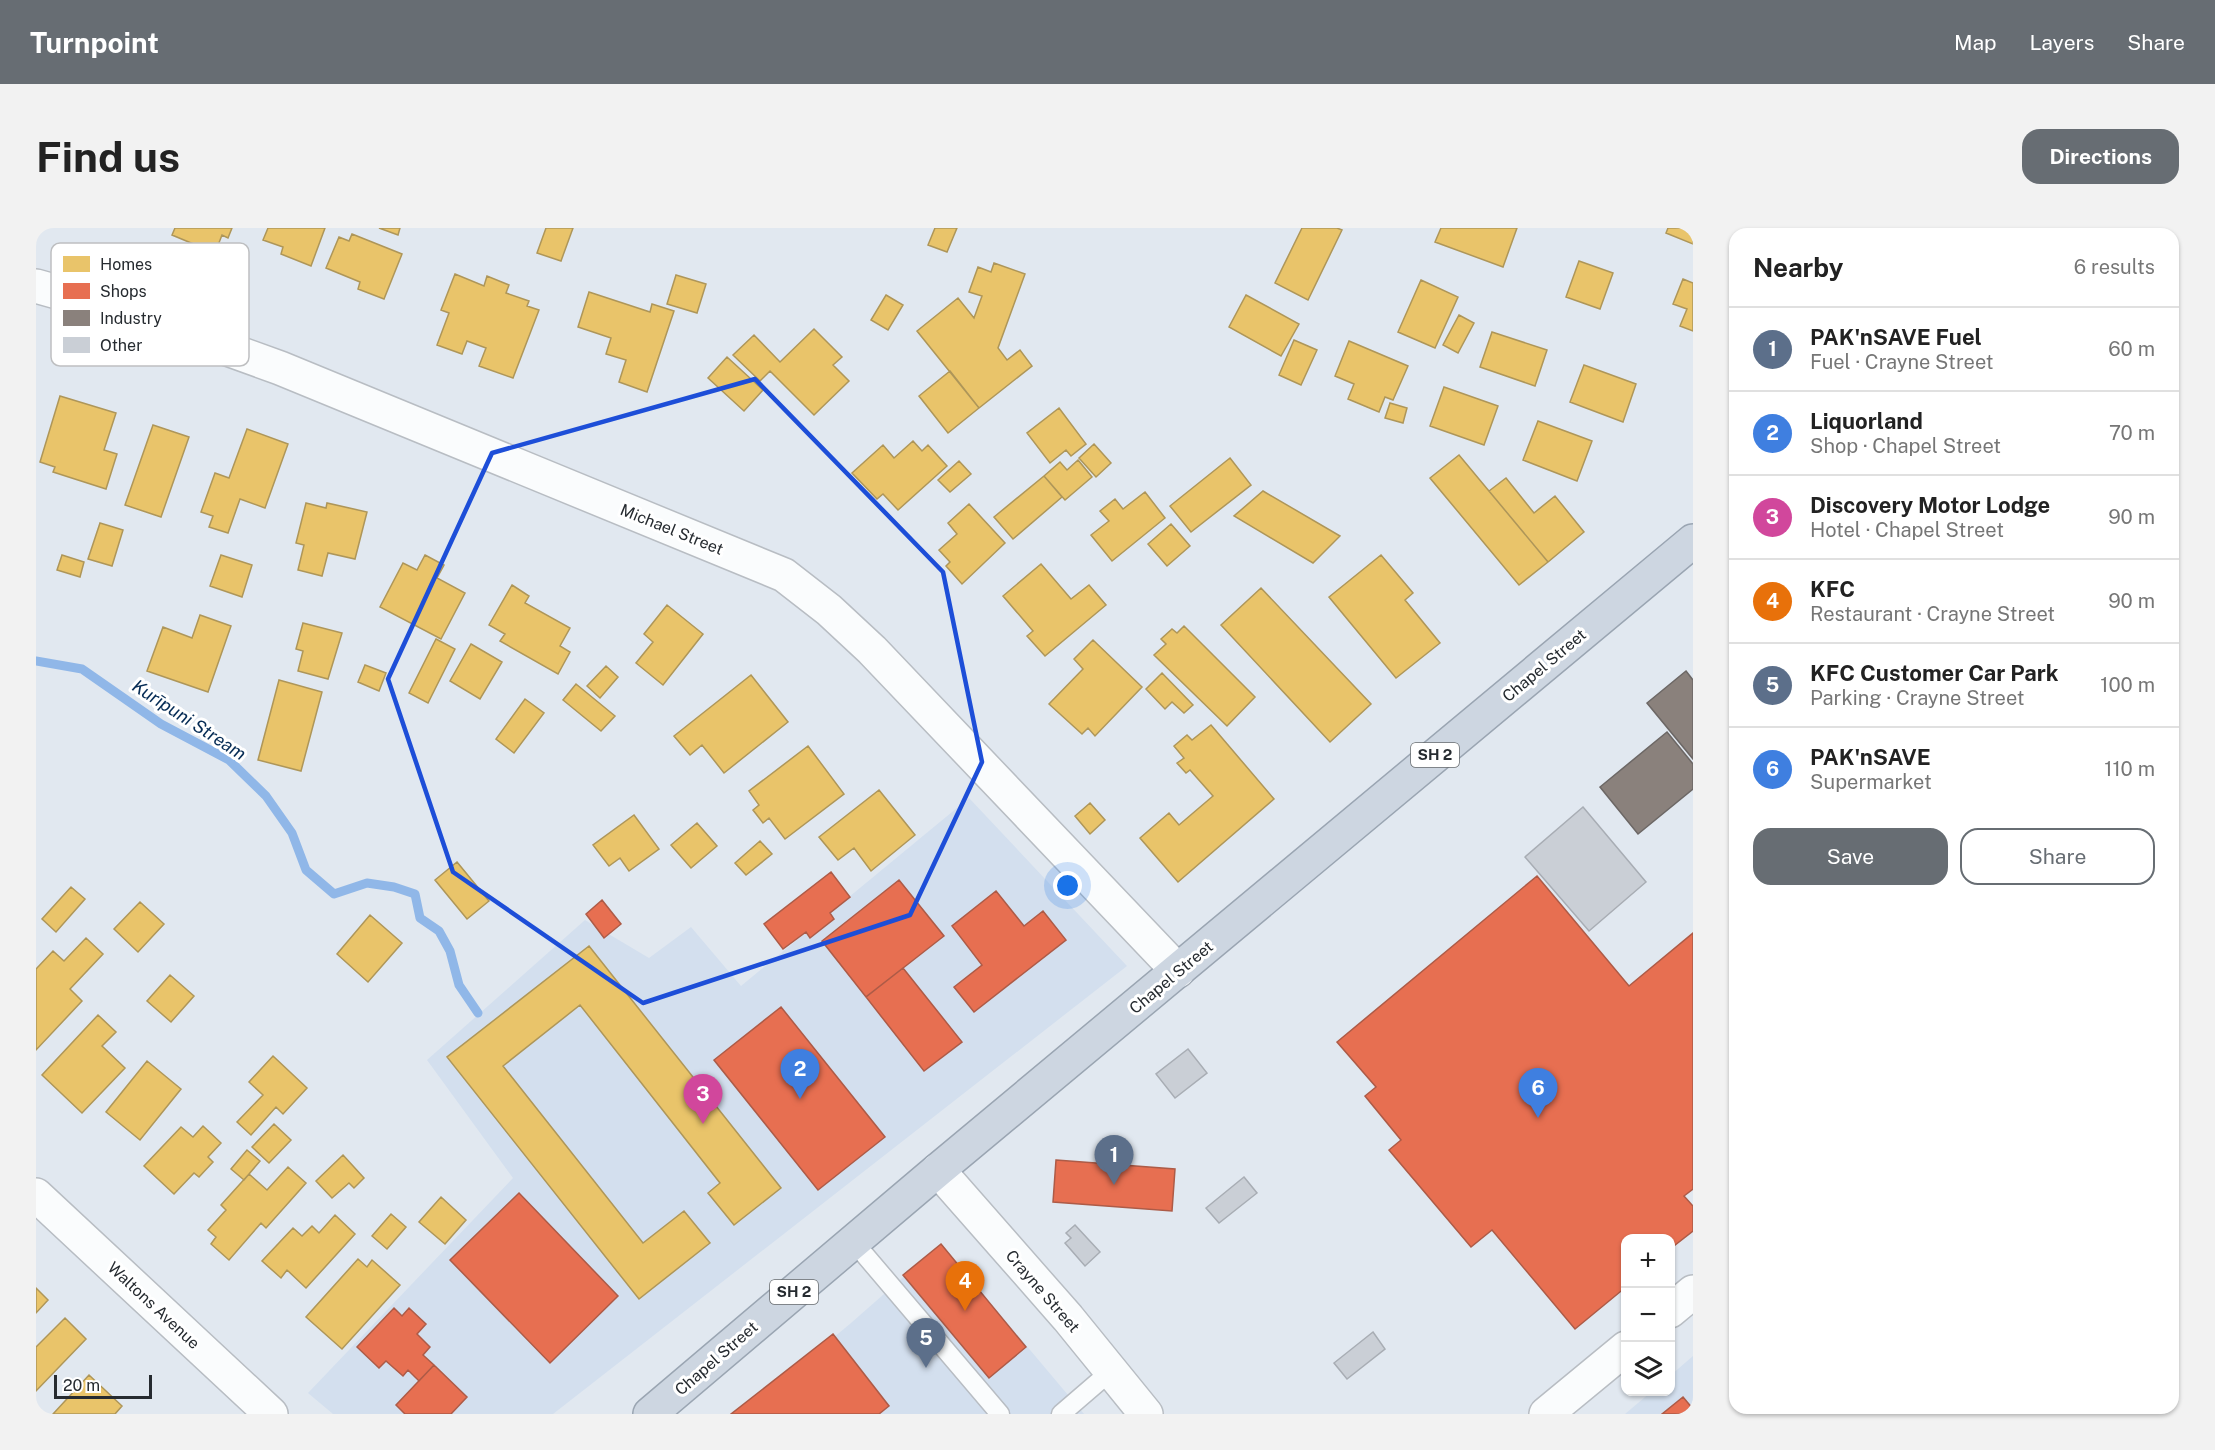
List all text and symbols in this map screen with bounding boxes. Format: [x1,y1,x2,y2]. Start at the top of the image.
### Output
text: Turnpoint [30,26,159,59]
text: Map [1954,30,1997,55]
text: Layers [2030,30,2094,55]
text: Share [2127,30,2185,55]
button: Directions [2022,129,2179,184]
text: Find us [36,132,180,181]
legend [51,243,249,366]
text: Nearby [1753,252,1843,283]
text: Homes [100,255,152,274]
text: 6 results [2074,255,2155,279]
text: Shops [100,282,147,301]
text: Industry [100,309,162,328]
text: PAK'nSAVE Fuel [1810,324,1982,350]
text: Other [100,336,142,355]
text: 1 [1768,337,1777,361]
text: 60 m [2108,337,2155,361]
text: Fuel · Crayne Street [1810,350,1994,374]
text: Liquorland [1810,408,1923,434]
text: 2 [1766,421,1779,445]
text: 70 m [2109,421,2155,445]
text: Shop · Chapel Street [1810,434,2001,458]
text: Discovery Motor Lodge [1810,492,2050,518]
street label: Michael Street [618,500,726,559]
text: 3 [1766,505,1779,529]
text: 90 m [2108,505,2155,529]
text: Hotel · Chapel Street [1810,518,2004,542]
text: KFC [1810,576,1855,602]
text: 4 [1766,589,1779,613]
text: 90 m [2108,589,2155,613]
text: Restaurant · Crayne Street [1810,602,2055,626]
street label: Chapel Street [1499,625,1590,706]
text: KFC Customer Car Park [1810,660,2059,686]
text: 5 [1766,673,1779,697]
text: 100 m [2100,673,2155,697]
water label: Kurīpuni Stream [128,675,250,764]
text: Parking · Crayne Street [1810,686,2025,710]
road number: SH 2 [1411,743,1459,767]
text: PAK'nSAVE [1810,744,1931,770]
text: 6 [1766,757,1779,781]
text: 110 m [2104,757,2155,781]
text: Supermarket [1810,770,1932,794]
button: Save [1753,828,1948,885]
button: Share [1960,828,2155,885]
your location [1053,871,1082,900]
street label: Chapel Street [1126,937,1217,1018]
pin: 2 [780,1050,819,1099]
pin: 6 [1518,1068,1558,1118]
pin: 3 [684,1074,722,1124]
pin: 1 [1094,1136,1134,1185]
map controls [1621,1234,1675,1396]
button: + [1621,1234,1675,1288]
street label: Crayne Street [1002,1246,1084,1336]
street label: Waltons Avenue [104,1258,204,1353]
pin: 4 [946,1262,984,1311]
road number: SH 2 [770,1280,818,1304]
button: − [1621,1288,1675,1342]
street label: Chapel Street [671,1317,761,1399]
pin: 5 [906,1318,946,1368]
button: layers [1621,1342,1675,1396]
scale bar [54,1372,152,1400]
text: 20 m [63,1376,100,1395]

